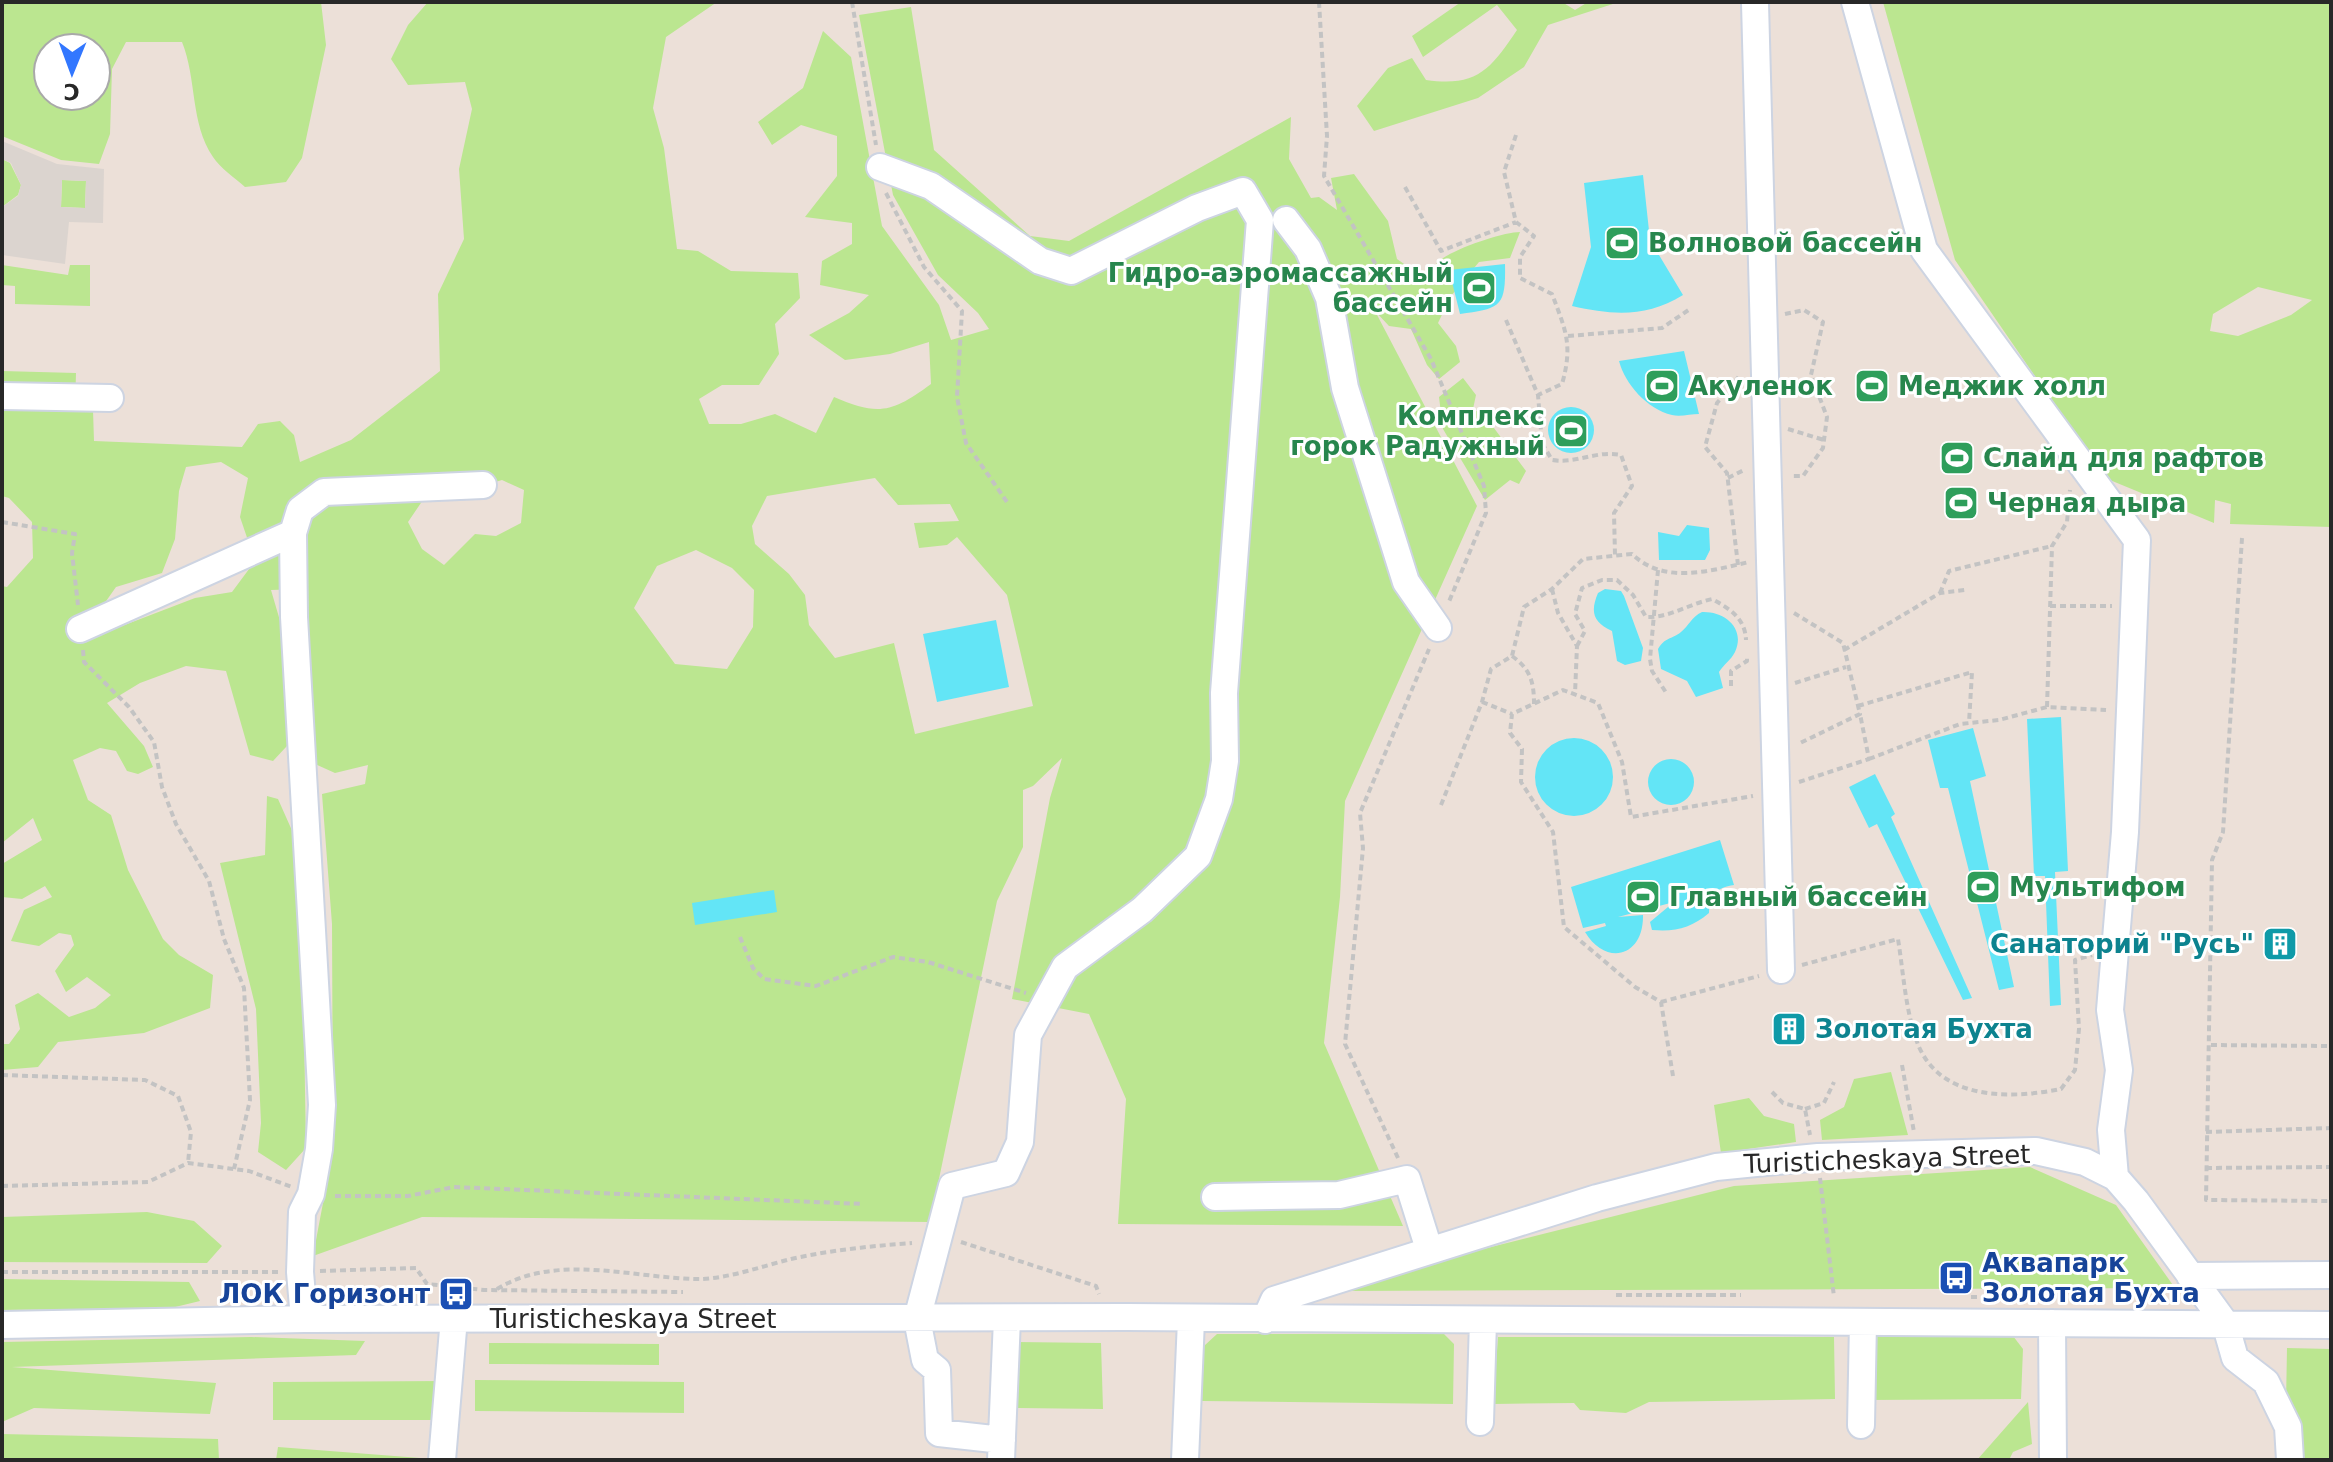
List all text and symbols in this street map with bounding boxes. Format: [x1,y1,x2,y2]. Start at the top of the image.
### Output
north arrow [32,32,112,112]
text: С [63,79,80,104]
sports icon: Волновой бассейн [1603,224,1641,262]
place label: Волновой бассейн [1648,228,1922,258]
place label: Гидро-аэромассажный бассейн [1108,258,1453,318]
sports icon: Гидро-аэромассажный бассейн [1460,269,1498,307]
sports icon: Акуленок [1643,367,1681,405]
sports icon: Меджик холл [1853,367,1891,405]
place label: Акуленок [1688,371,1833,401]
place label: Меджик холл [1898,371,2106,401]
place label: Комплекс горок Радужный [1290,401,1545,461]
sports icon: Комплекс горок Радужный [1552,412,1590,450]
sports icon: Слайд для рафтов [1938,439,1976,477]
place label: Слайд для рафтов [1983,443,2264,473]
sports icon: Черная дыра [1942,484,1980,522]
place label: Черная дыра [1987,488,2186,518]
sports icon: Мультифом [1964,868,2002,906]
place label: Мультифом [2009,872,2186,902]
sports icon: Главный бассейн [1624,878,1662,916]
place label: Главный бассейн [1669,882,1928,912]
building icon: Санаторий "Русь" [2261,925,2299,963]
place label: Санаторий "Русь" [1990,929,2254,959]
building icon: Золотая Бухта [1770,1010,1808,1048]
place label: Золотая Бухта [1815,1014,2033,1044]
street label: Turisticheskaya Street [1742,1139,2031,1179]
place label: Аквапарк Золотая Бухта [1982,1248,2200,1308]
bus stop icon: Аквапарк Золотая Бухта [1937,1259,1975,1297]
bus stop icon: ЛОК Горизонт [437,1275,475,1313]
place label: ЛОК Горизонт [219,1279,430,1309]
street label: Turisticheskaya Street [489,1304,776,1334]

